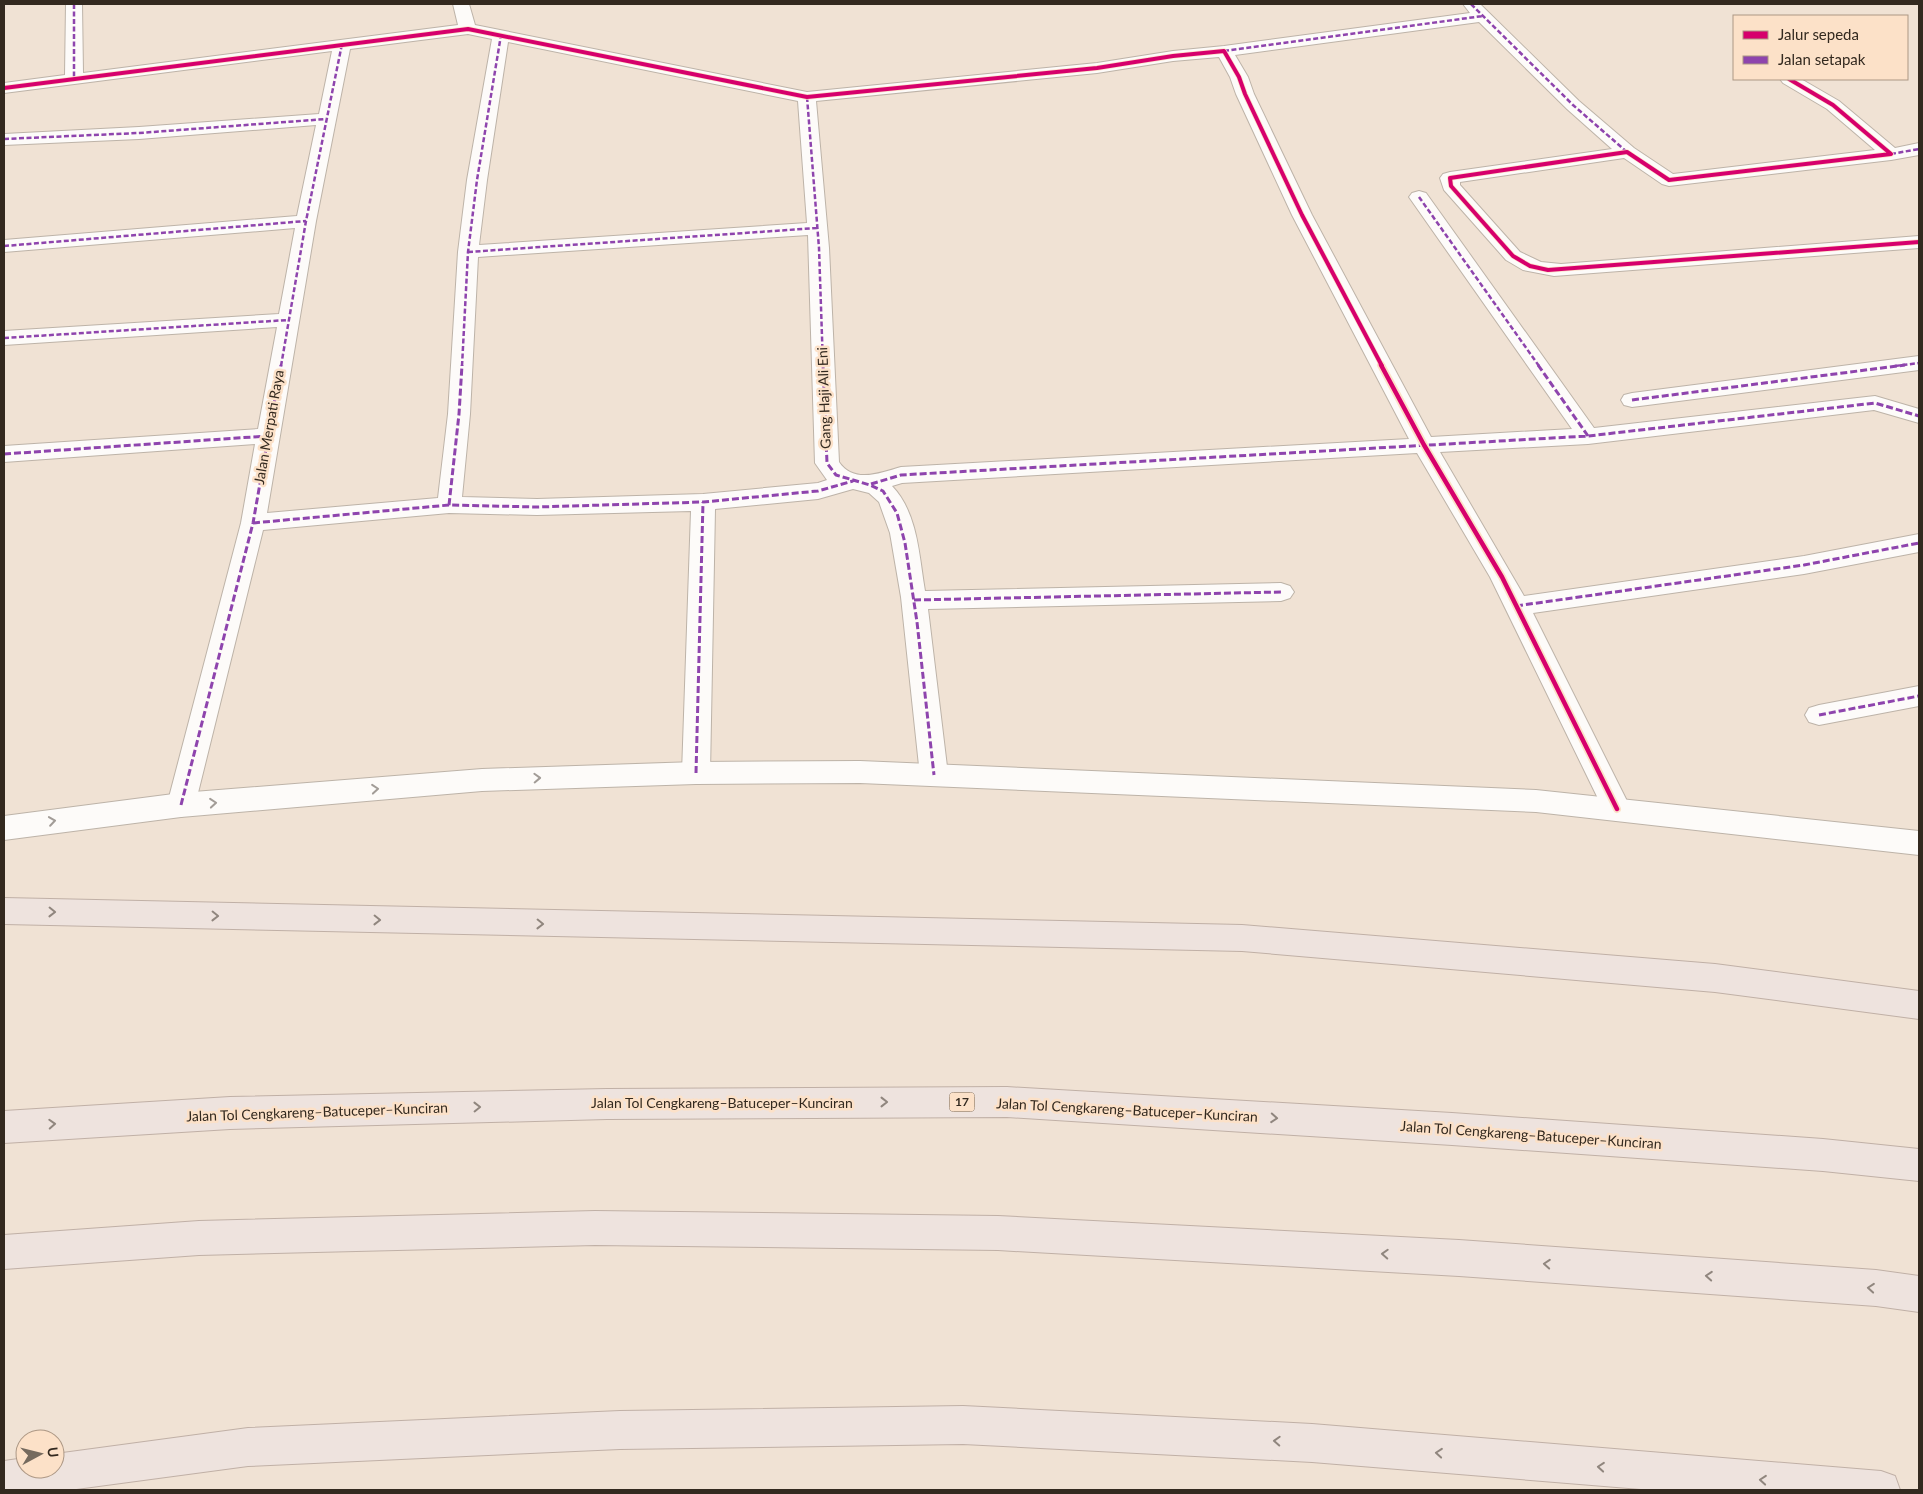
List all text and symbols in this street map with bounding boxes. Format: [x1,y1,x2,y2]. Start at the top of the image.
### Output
legend [1733,15,1908,80]
text: Jalur sepeda [1778,25,1859,43]
text: Jalan setapak [1778,50,1866,68]
street label: Gang Haji Ali Eni [813,347,834,449]
street label: Jalan Merpati Raya [250,368,287,485]
one-way arrow [534,773,542,784]
one-way arrow [372,784,380,795]
one-way arrow [210,797,218,808]
one-way arrow [48,817,56,827]
one-way arrow [49,907,57,917]
one-way arrow [212,911,219,921]
one-way arrow [374,915,382,925]
one-way arrow [536,919,544,929]
road number: 17 [950,1092,974,1112]
street label: Jalan Tol Cengkareng–Batuceper–Kunciran [591,1094,853,1111]
street label: Jalan Tol Cengkareng–Batuceper–Kunciran [996,1094,1258,1125]
one-way arrow [881,1097,889,1107]
street label: Jalan Tol Cengkareng–Batuceper–Kunciran [186,1098,448,1125]
one-way arrow [474,1102,481,1112]
one-way arrow [1270,1113,1278,1124]
street label: Jalan Tol Cengkareng–Batuceper–Kunciran [1400,1117,1662,1152]
one-way arrow [49,1118,57,1129]
one-way arrow [1380,1248,1388,1259]
one-way arrow [1542,1259,1550,1270]
one-way arrow [1704,1271,1712,1282]
one-way arrow [1867,1283,1875,1294]
north arrow [15,1429,65,1479]
one-way arrow [1273,1435,1281,1446]
text: U [44,1446,62,1459]
one-way arrow [1435,1448,1443,1459]
one-way arrow [1596,1461,1604,1472]
one-way arrow [1758,1475,1766,1486]

